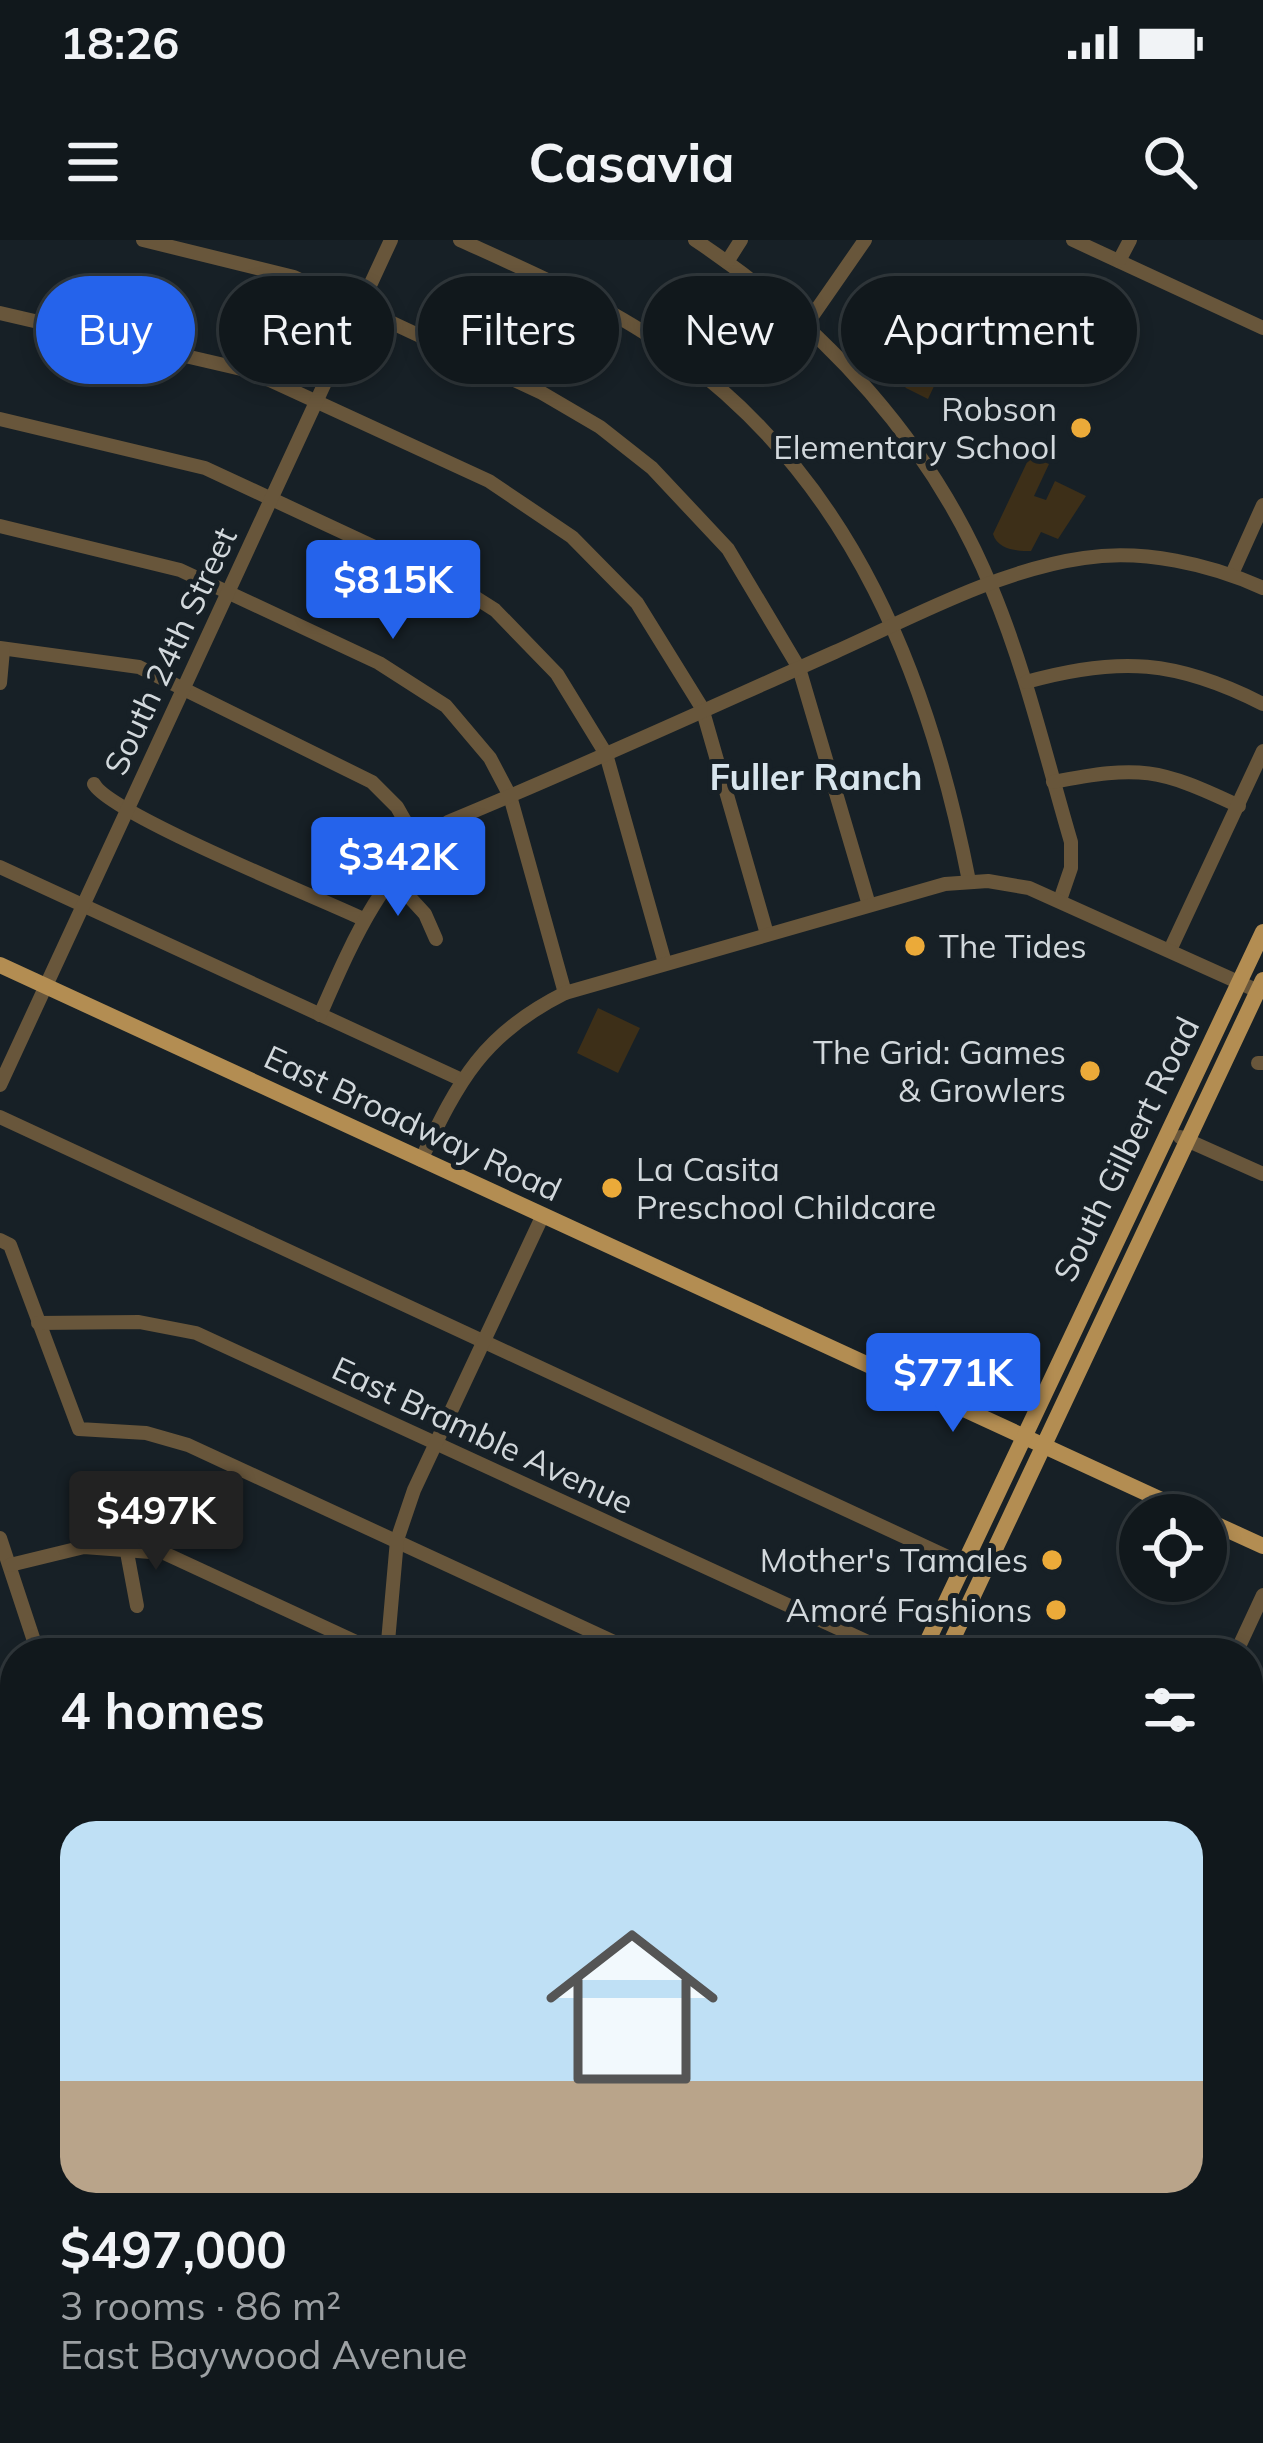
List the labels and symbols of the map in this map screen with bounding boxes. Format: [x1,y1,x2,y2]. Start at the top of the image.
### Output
place label: Robson Elementary School [773,388,1057,467]
marker: Robson Elementary School [1068,415,1094,441]
street label: South 24th Street [94,521,245,781]
pin: $815K [309,540,477,642]
district label: Fuller Ranch [709,754,923,799]
pin: $342K [314,817,482,919]
place label: The Tides [939,925,1087,966]
marker: The Tides [902,933,928,959]
street label: South Gilbert Road [1044,1010,1207,1288]
place label: The Grid: Games & Growlers [813,1031,1066,1110]
street label: East Broadway Road [258,1036,568,1209]
marker: The Grid: Games & Growlers [1077,1058,1103,1084]
place label: La Casita Preschool Childcare [636,1148,936,1227]
marker: La Casita Preschool Childcare [599,1175,625,1201]
pin: $771K [869,1333,1037,1435]
street label: East Bramble Avenue [326,1347,640,1522]
pin: $497K [72,1471,240,1573]
place label: Mother's Tamales [760,1539,1028,1580]
marker: Mother's Tamales [1039,1547,1065,1573]
place label: Amoré Fashions [786,1589,1032,1630]
marker: Amoré Fashions [1043,1597,1069,1623]

